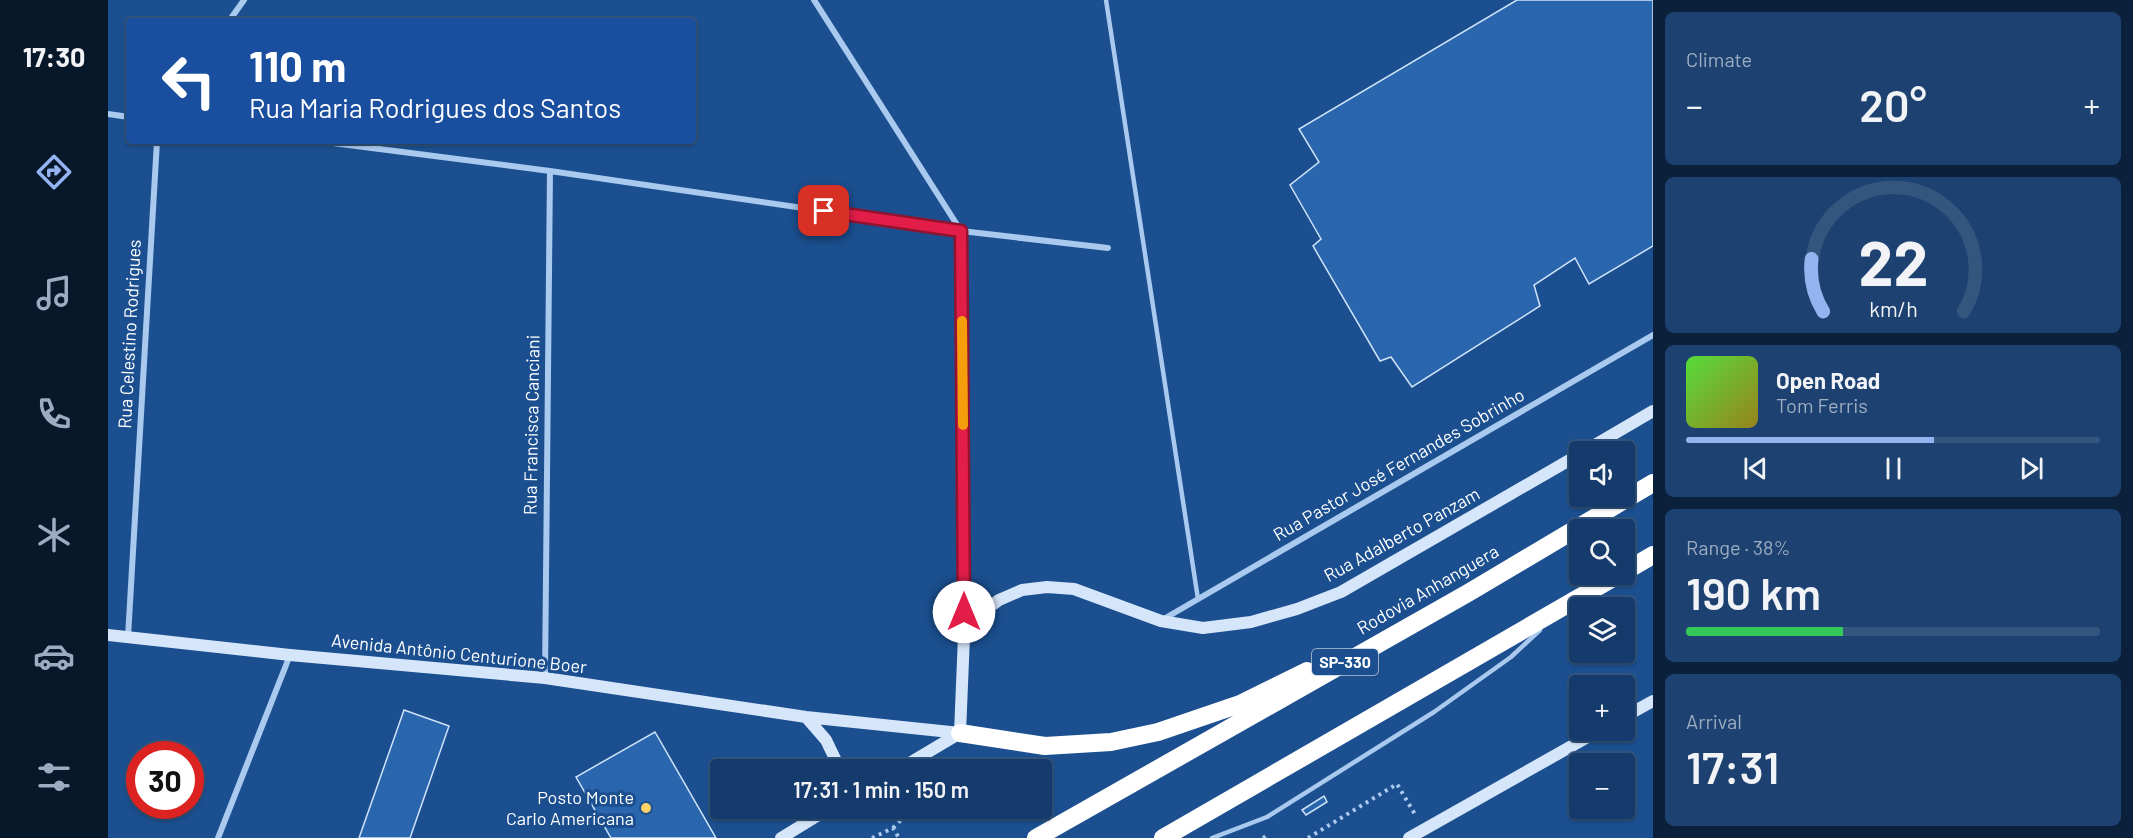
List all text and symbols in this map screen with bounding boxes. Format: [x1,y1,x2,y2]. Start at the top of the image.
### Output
text: 17:30 [23,40,85,72]
text: 110 m [249,40,346,90]
icon: left [150,42,228,120]
text: Climate [1686,47,1752,71]
text: 20° [1859,77,1927,131]
text: − [1686,85,1703,125]
text: + [2084,85,2100,125]
text: Rua Maria Rodrigues dos Santos [249,91,621,123]
icon: directions [33,151,75,193]
pin [798,185,849,236]
icon: arrive [807,194,840,227]
text: 22 [1858,224,1928,298]
street label: Rua Celestino Rodrigues [113,239,145,429]
icon: music [33,272,75,314]
text: km/h [1869,296,1917,321]
street label: Rua Francisca Canciani [518,335,544,515]
text: Open Road [1776,367,1880,393]
street label: Rua Pastor José Fernandes Sobrinho [1269,383,1528,545]
icon: phone [33,393,75,435]
text: Tom Ferris [1776,393,1868,417]
map controls [1569,441,1635,819]
button: sound [1569,441,1635,507]
icon: previous [1739,452,1772,485]
icon: pause [1877,452,1910,485]
icon: next [2015,452,2048,485]
street label: Rua Adalberto Panzam [1320,482,1483,586]
icon: climate [33,514,75,556]
button: search [1569,519,1635,585]
text: Range · 38% [1686,535,1790,559]
street label: Rodovia Anhanguera [1353,540,1502,639]
text: 190 km [1686,565,1821,619]
position arrow [932,580,996,644]
button: layers [1569,597,1635,663]
street label: Avenida Antônio Centurione Boer [330,629,588,677]
icon: car [33,635,75,677]
road number: SP-330 [1312,649,1378,675]
button: + [1569,675,1635,741]
text: Arrival [1686,709,1742,733]
text: 17:31 [1686,739,1779,793]
speed limit sign: 30 [126,741,204,819]
button: − [1569,753,1635,819]
icon: filters [33,756,75,798]
text: 17:31 · 1 min · 150 m [793,776,969,802]
place label: Posto Monte Carlo Americana [506,786,634,829]
marker: Posto Monte Carlo Americana [639,801,653,815]

